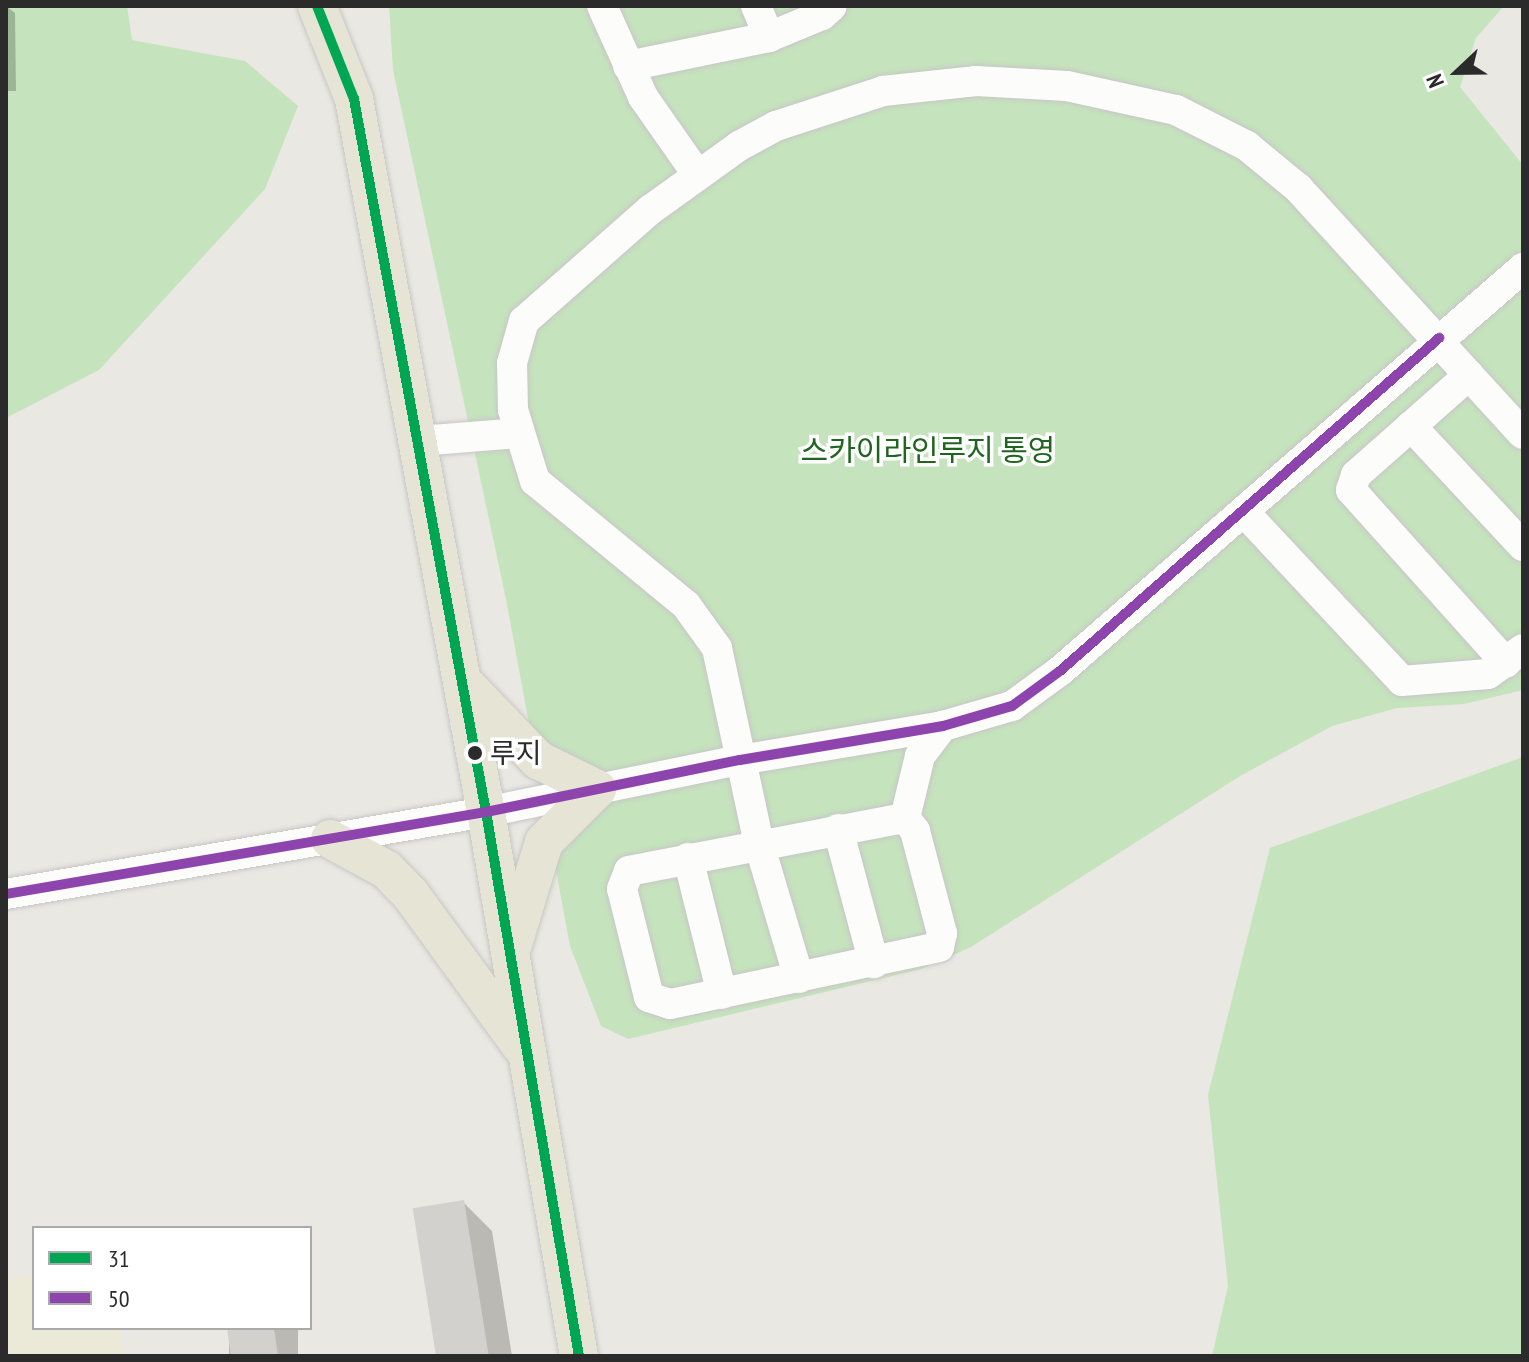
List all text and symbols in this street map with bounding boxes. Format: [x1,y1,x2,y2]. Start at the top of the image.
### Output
north arrow [1417,32,1497,112]
text: N [1420,70,1450,92]
park label: 스카이라인루지 통영 [801,432,1055,468]
place label: 루지 [490,736,542,770]
marker: 루지 [467,745,483,761]
legend [32,1226,312,1330]
text: 31 [108,1243,130,1274]
text: 50 [108,1283,130,1314]

